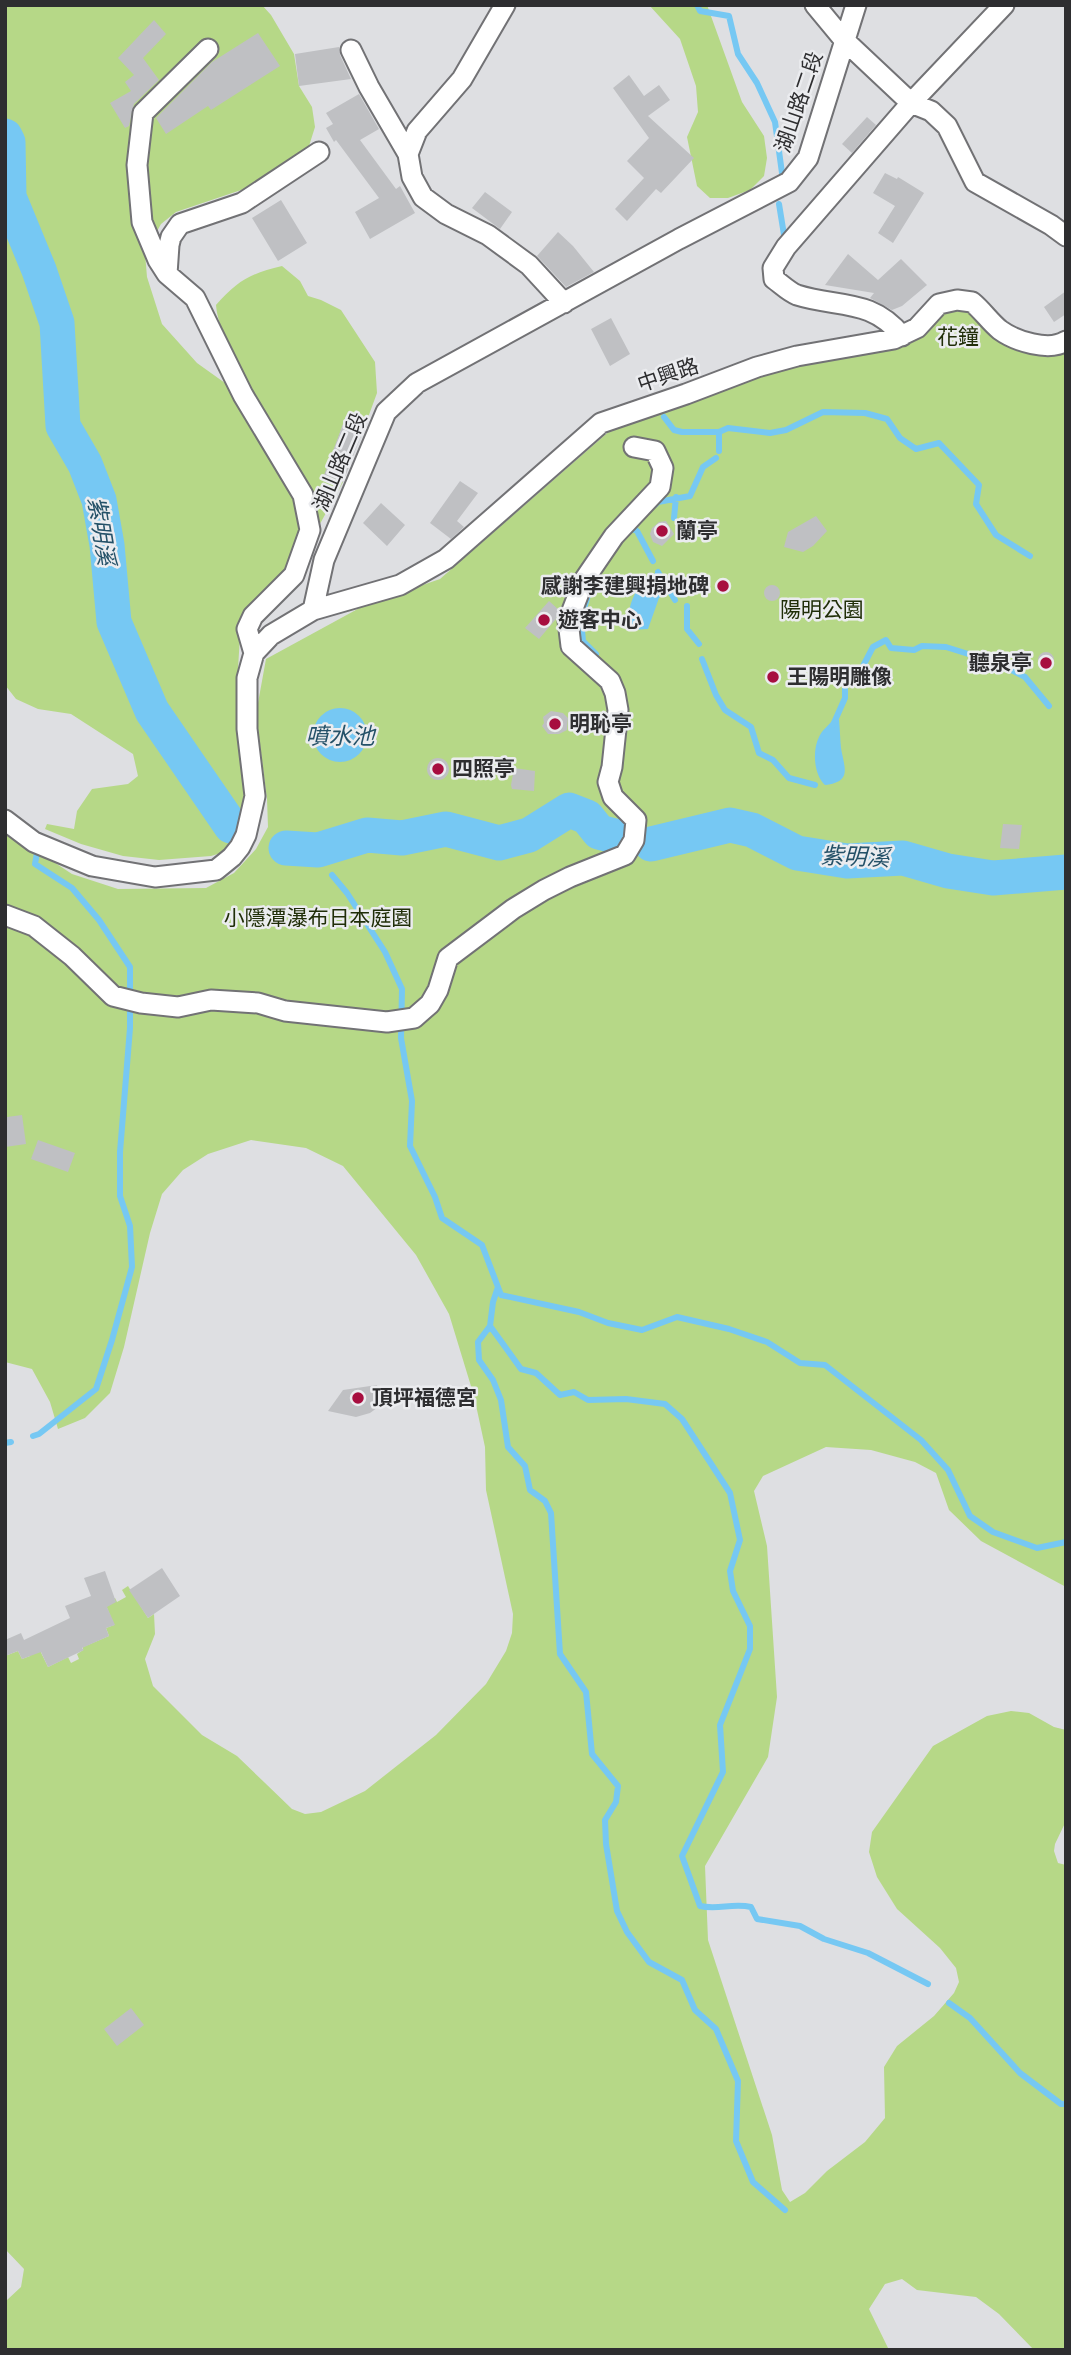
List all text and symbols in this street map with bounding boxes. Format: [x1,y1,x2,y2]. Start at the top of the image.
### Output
street label: 湖山路二段 [768,47,830,157]
park label: 花鐘 [937,322,979,352]
street label: 中興路 [633,351,703,399]
street label: 湖山路二段 [306,408,374,516]
water label: 紫明溪 [79,494,123,571]
place label: 蘭亭 [676,516,718,546]
marker: 蘭亭 [654,523,670,539]
place label: 感謝李建興捐地碑 [541,571,709,601]
marker: 感謝李建興捐地碑 [715,578,731,594]
park label: 陽明公園 [780,595,864,625]
place label: 遊客中心 [558,605,642,635]
marker: 遊客中心 [536,612,552,628]
place label: 聽泉亭 [969,648,1032,678]
marker: 聽泉亭 [1038,655,1054,671]
place label: 王陽明雕像 [787,662,892,692]
marker: 王陽明雕像 [765,669,781,685]
place label: 明恥亭 [569,709,632,739]
marker: 明恥亭 [547,716,563,732]
water label: 噴水池 [306,720,377,753]
place label: 四照亭 [452,754,515,784]
marker: 四照亭 [430,761,446,777]
water label: 紫明溪 [820,839,893,875]
park label: 小隱潭瀑布日本庭園 [224,903,413,933]
place label: 頂坪福德宮 [372,1383,477,1413]
marker: 頂坪福德宮 [350,1390,366,1406]

